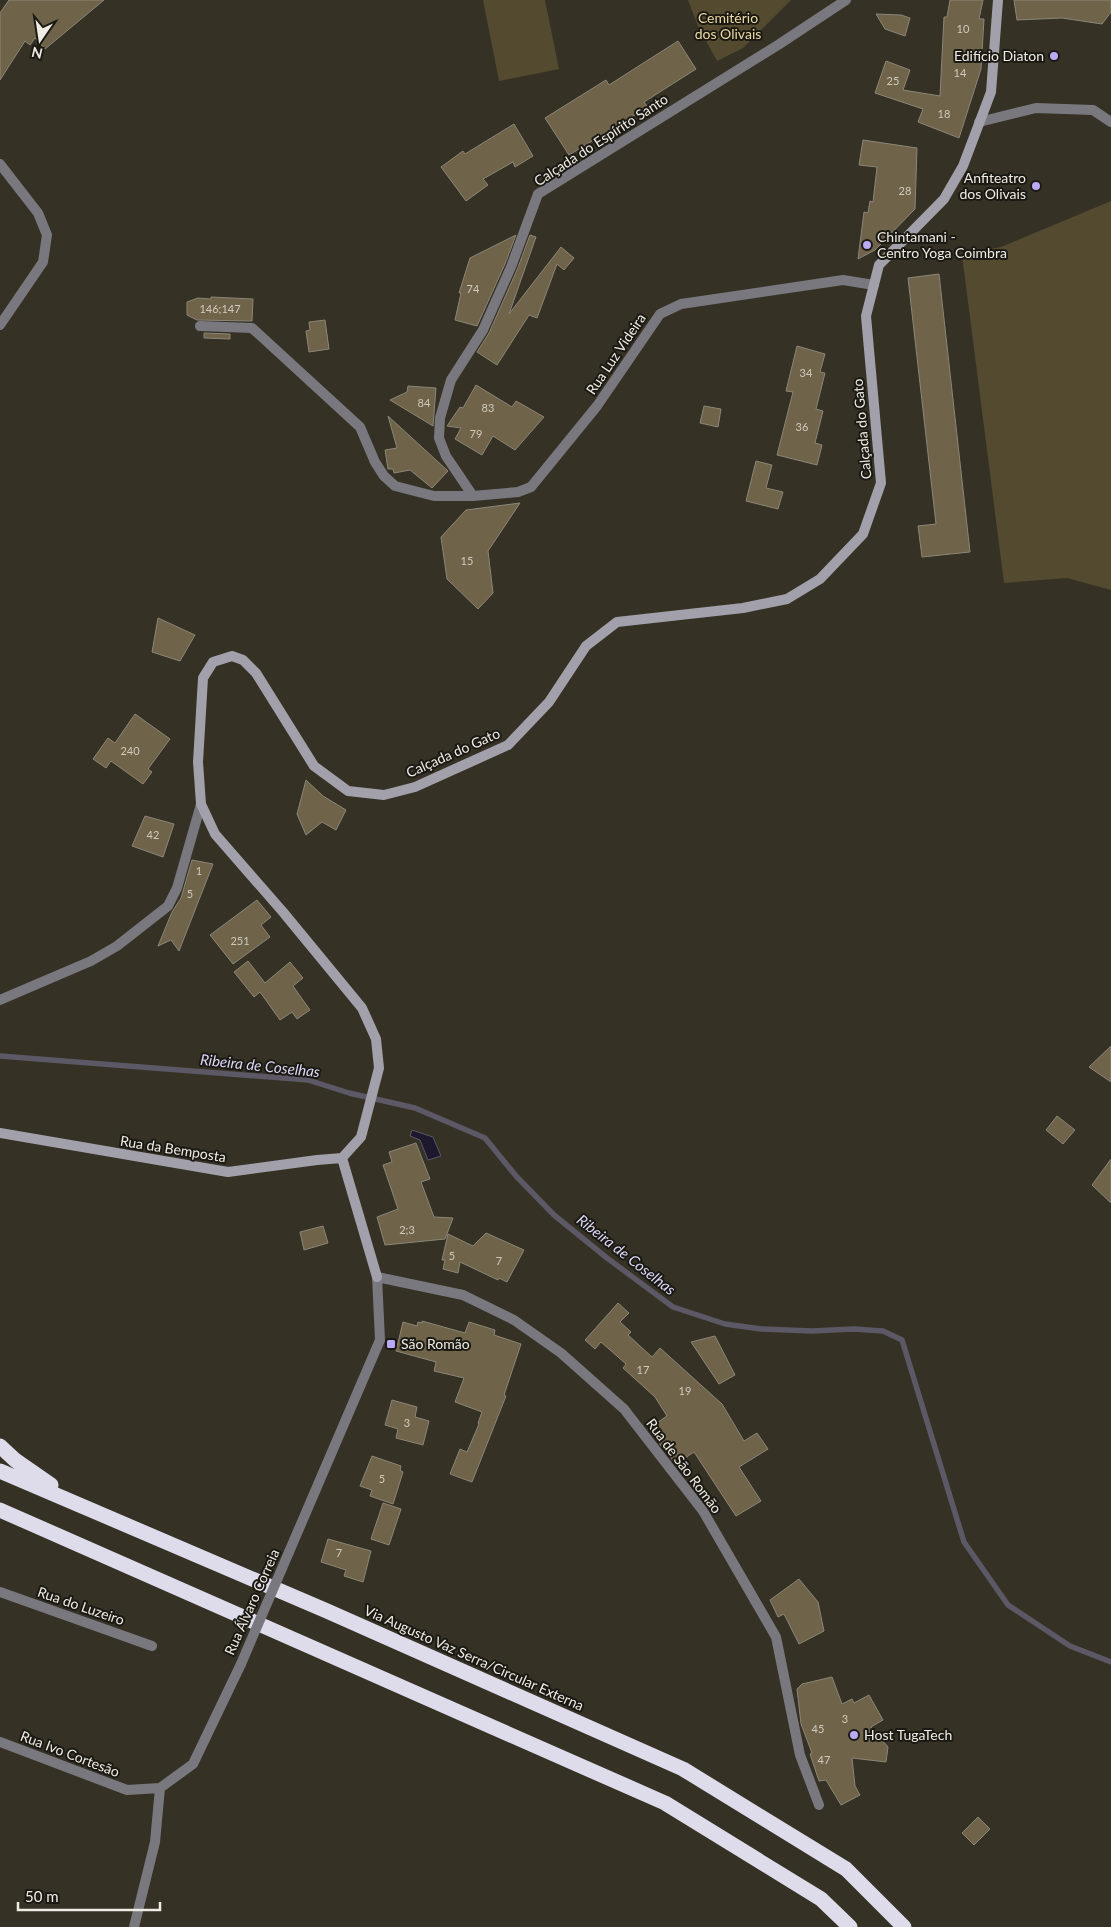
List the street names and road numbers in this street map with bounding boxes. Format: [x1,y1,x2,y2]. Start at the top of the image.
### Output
street label: Calçada do Espírito Santo [531,90,671,189]
street label: Rua Luz Videira [582,310,649,398]
street label: Calçada do Gato [849,378,874,480]
street label: Calçada do Gato [403,724,502,781]
street label: Rua da Bemposta [119,1132,227,1165]
street label: Rua de São Romão [643,1415,726,1516]
street label: Rua Álvaro Correia [221,1546,283,1657]
street label: Rua do Luzeiro [36,1583,127,1628]
street label: Via Augusto Vaz Serra/Circular Externa [362,1601,587,1714]
street label: Rua Ivo Cortesão [18,1727,122,1780]

